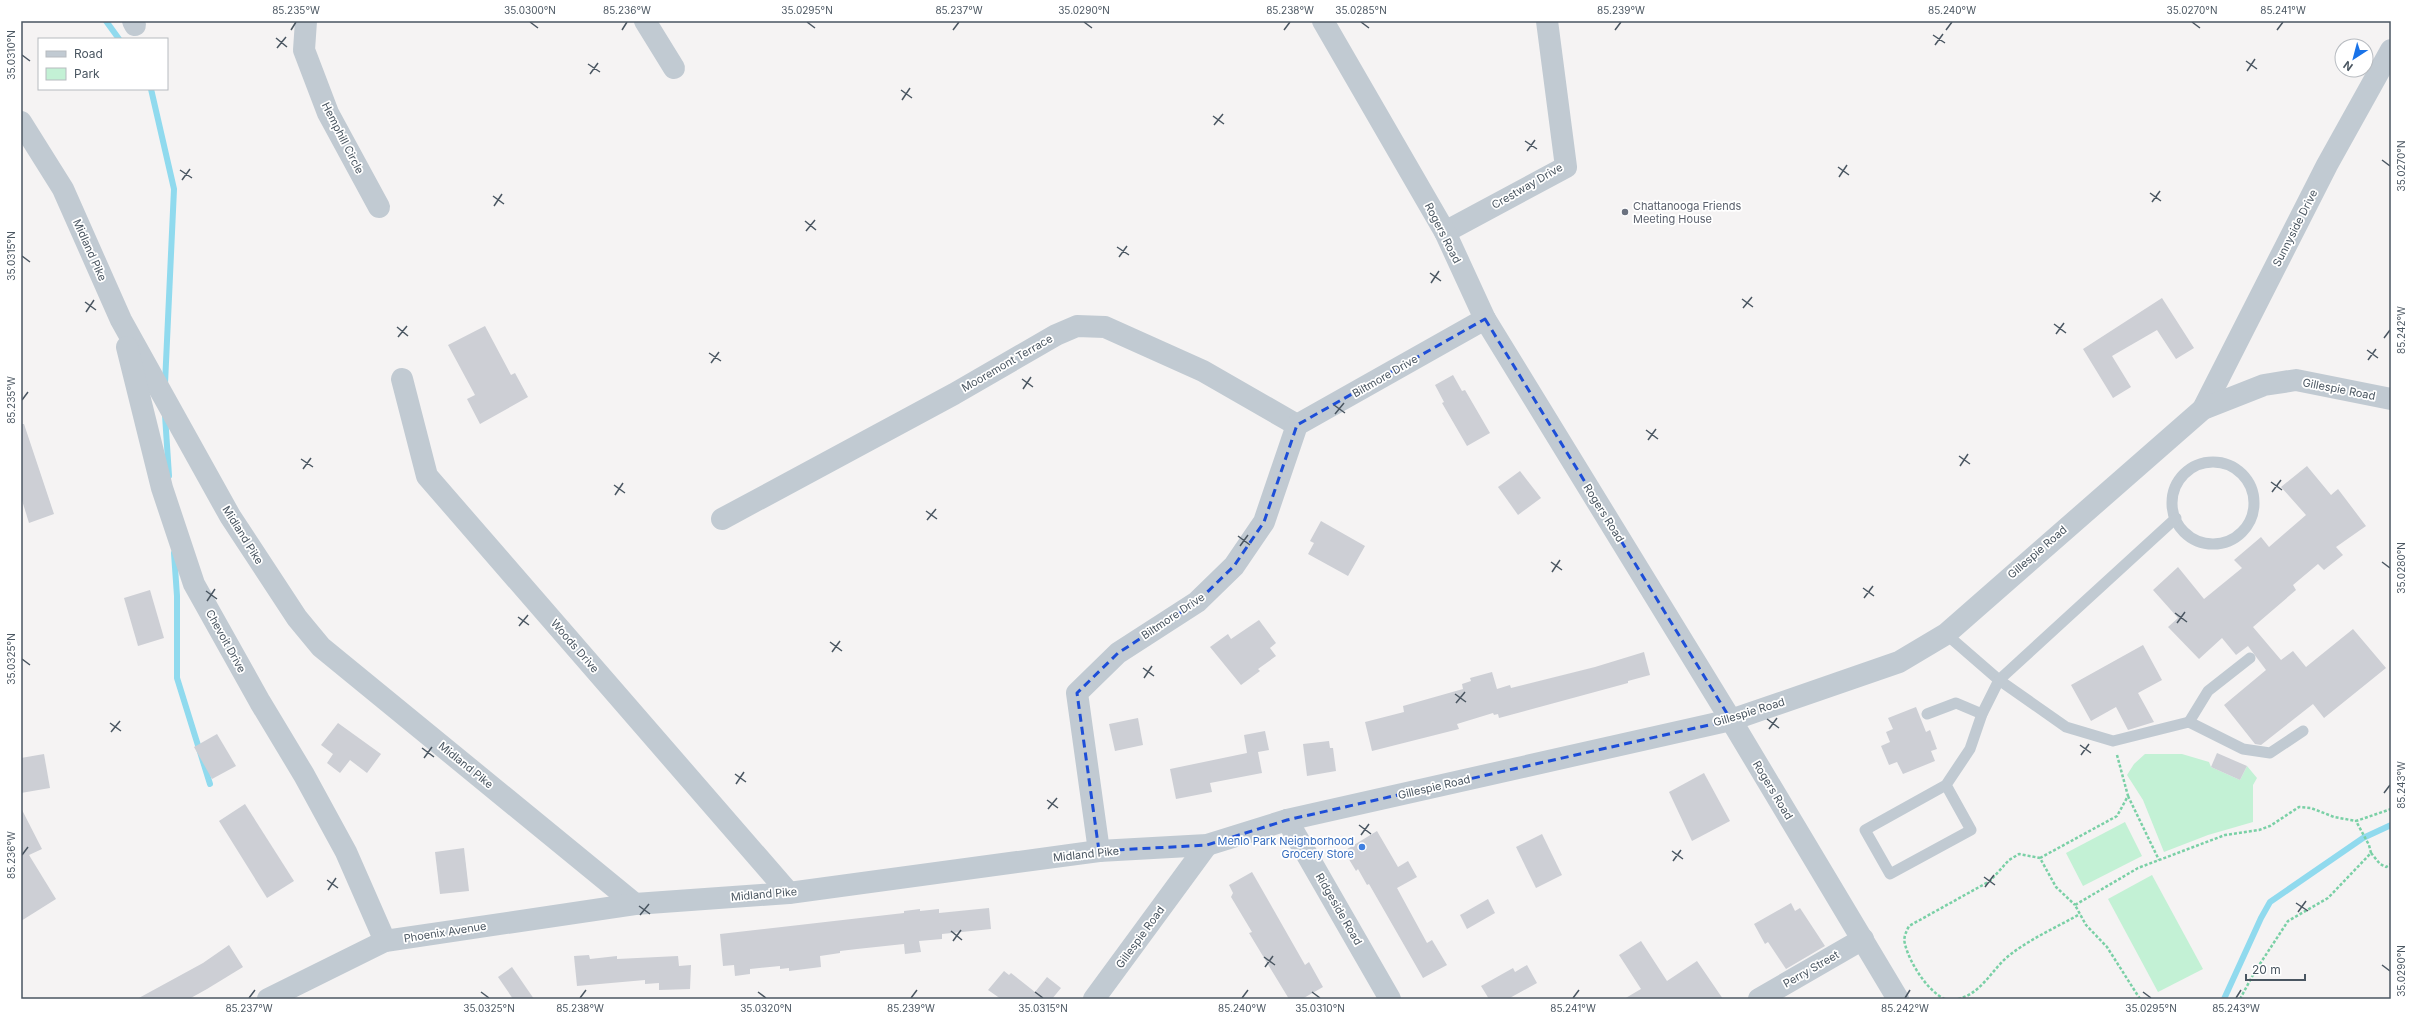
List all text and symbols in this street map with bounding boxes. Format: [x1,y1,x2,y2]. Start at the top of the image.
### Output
text: 85.235°W [272,4,320,16]
text: 35.0300°N [504,4,556,16]
text: 85.236°W [603,4,651,16]
text: 35.0295°N [781,4,833,16]
text: 85.237°W [935,4,983,16]
text: 35.0290°N [1058,4,1110,16]
text: 85.238°W [1266,4,1314,16]
text: 35.0285°N [1335,4,1387,16]
text: 85.239°W [1597,4,1645,16]
text: 85.240°W [1928,4,1976,16]
text: 35.0270°N [2167,4,2217,16]
text: 85.241°W [2260,4,2306,16]
text: 35.0310°N [5,30,17,80]
legend [38,38,168,90]
north arrow [2334,38,2374,78]
text: Road [74,46,103,61]
text: N [2341,58,2356,74]
text: Park [74,66,100,81]
street label: Hemphill Circle [319,100,367,176]
text: 35.0270°N [2395,141,2407,191]
street label: Crestway Drive [1489,160,1565,212]
street label: Sunnyside Drive [2270,187,2320,269]
place label: Chattanooga Friends Meeting House [1633,199,1741,226]
street label: Rogers Road [1422,200,1464,266]
marker: Chattanooga Friends Meeting House [1620,207,1630,217]
street label: Midland Pike [70,217,110,283]
text: 35.0315°N [5,231,17,281]
text: 85.242°W [2395,306,2407,354]
street label: Mooremont Terrace [959,331,1055,395]
street label: Biltmore Drive [1350,352,1420,400]
street label: Gillespie Road [2301,375,2377,403]
text: 85.235°W [5,376,17,424]
street label: Rogers Road [1581,481,1627,545]
street label: Midland Pike [219,503,267,567]
street label: Gillespie Road [2005,522,2069,582]
text: 35.0280°N [2395,542,2407,594]
street label: Biltmore Drive [1139,590,1207,642]
street label: Chevoit Drive [203,607,249,675]
street label: Woods Drive [548,616,602,676]
text: 35.0325°N [5,633,17,685]
street label: Gillespie Road [1712,695,1786,729]
street label: Midland Pike [436,739,496,791]
street label: Rogers Road [1750,758,1796,822]
text: 85.243°W [2395,761,2407,809]
street label: Gillespie Road [1396,772,1472,802]
text: 85.236°W [5,831,17,879]
place label: Menlo Park Neighborhood Grocery Store [1217,834,1354,861]
marker: Menlo Park Neighborhood Grocery Store [1357,842,1367,852]
street label: Midland Pike [1052,844,1120,864]
street label: Ridgeside Road [1313,870,1365,948]
street label: Midland Pike [730,884,798,904]
street label: Gillespie Road [1113,903,1167,971]
street label: Phoenix Avenue [403,919,487,945]
text: 35.0290°N [2395,945,2407,997]
street label: Perry Street [1781,947,1842,991]
scale bar [2246,956,2305,982]
text: 20 m [2252,962,2281,977]
text: 85.237°W [225,1002,273,1014]
text: 35.0325°N [463,1002,515,1014]
text: 85.238°W [556,1002,604,1014]
text: 35.0320°N [740,1002,792,1014]
text: 85.239°W [887,1002,935,1014]
text: 35.0315°N [1018,1002,1068,1014]
text: 85.240°W [1218,1002,1266,1014]
text: 35.0310°N [1295,1002,1345,1014]
text: 85.241°W [1550,1002,1596,1014]
text: 85.242°W [1881,1002,1929,1014]
text: 35.0295°N [2125,1002,2177,1014]
text: 85.243°W [2212,1002,2260,1014]

